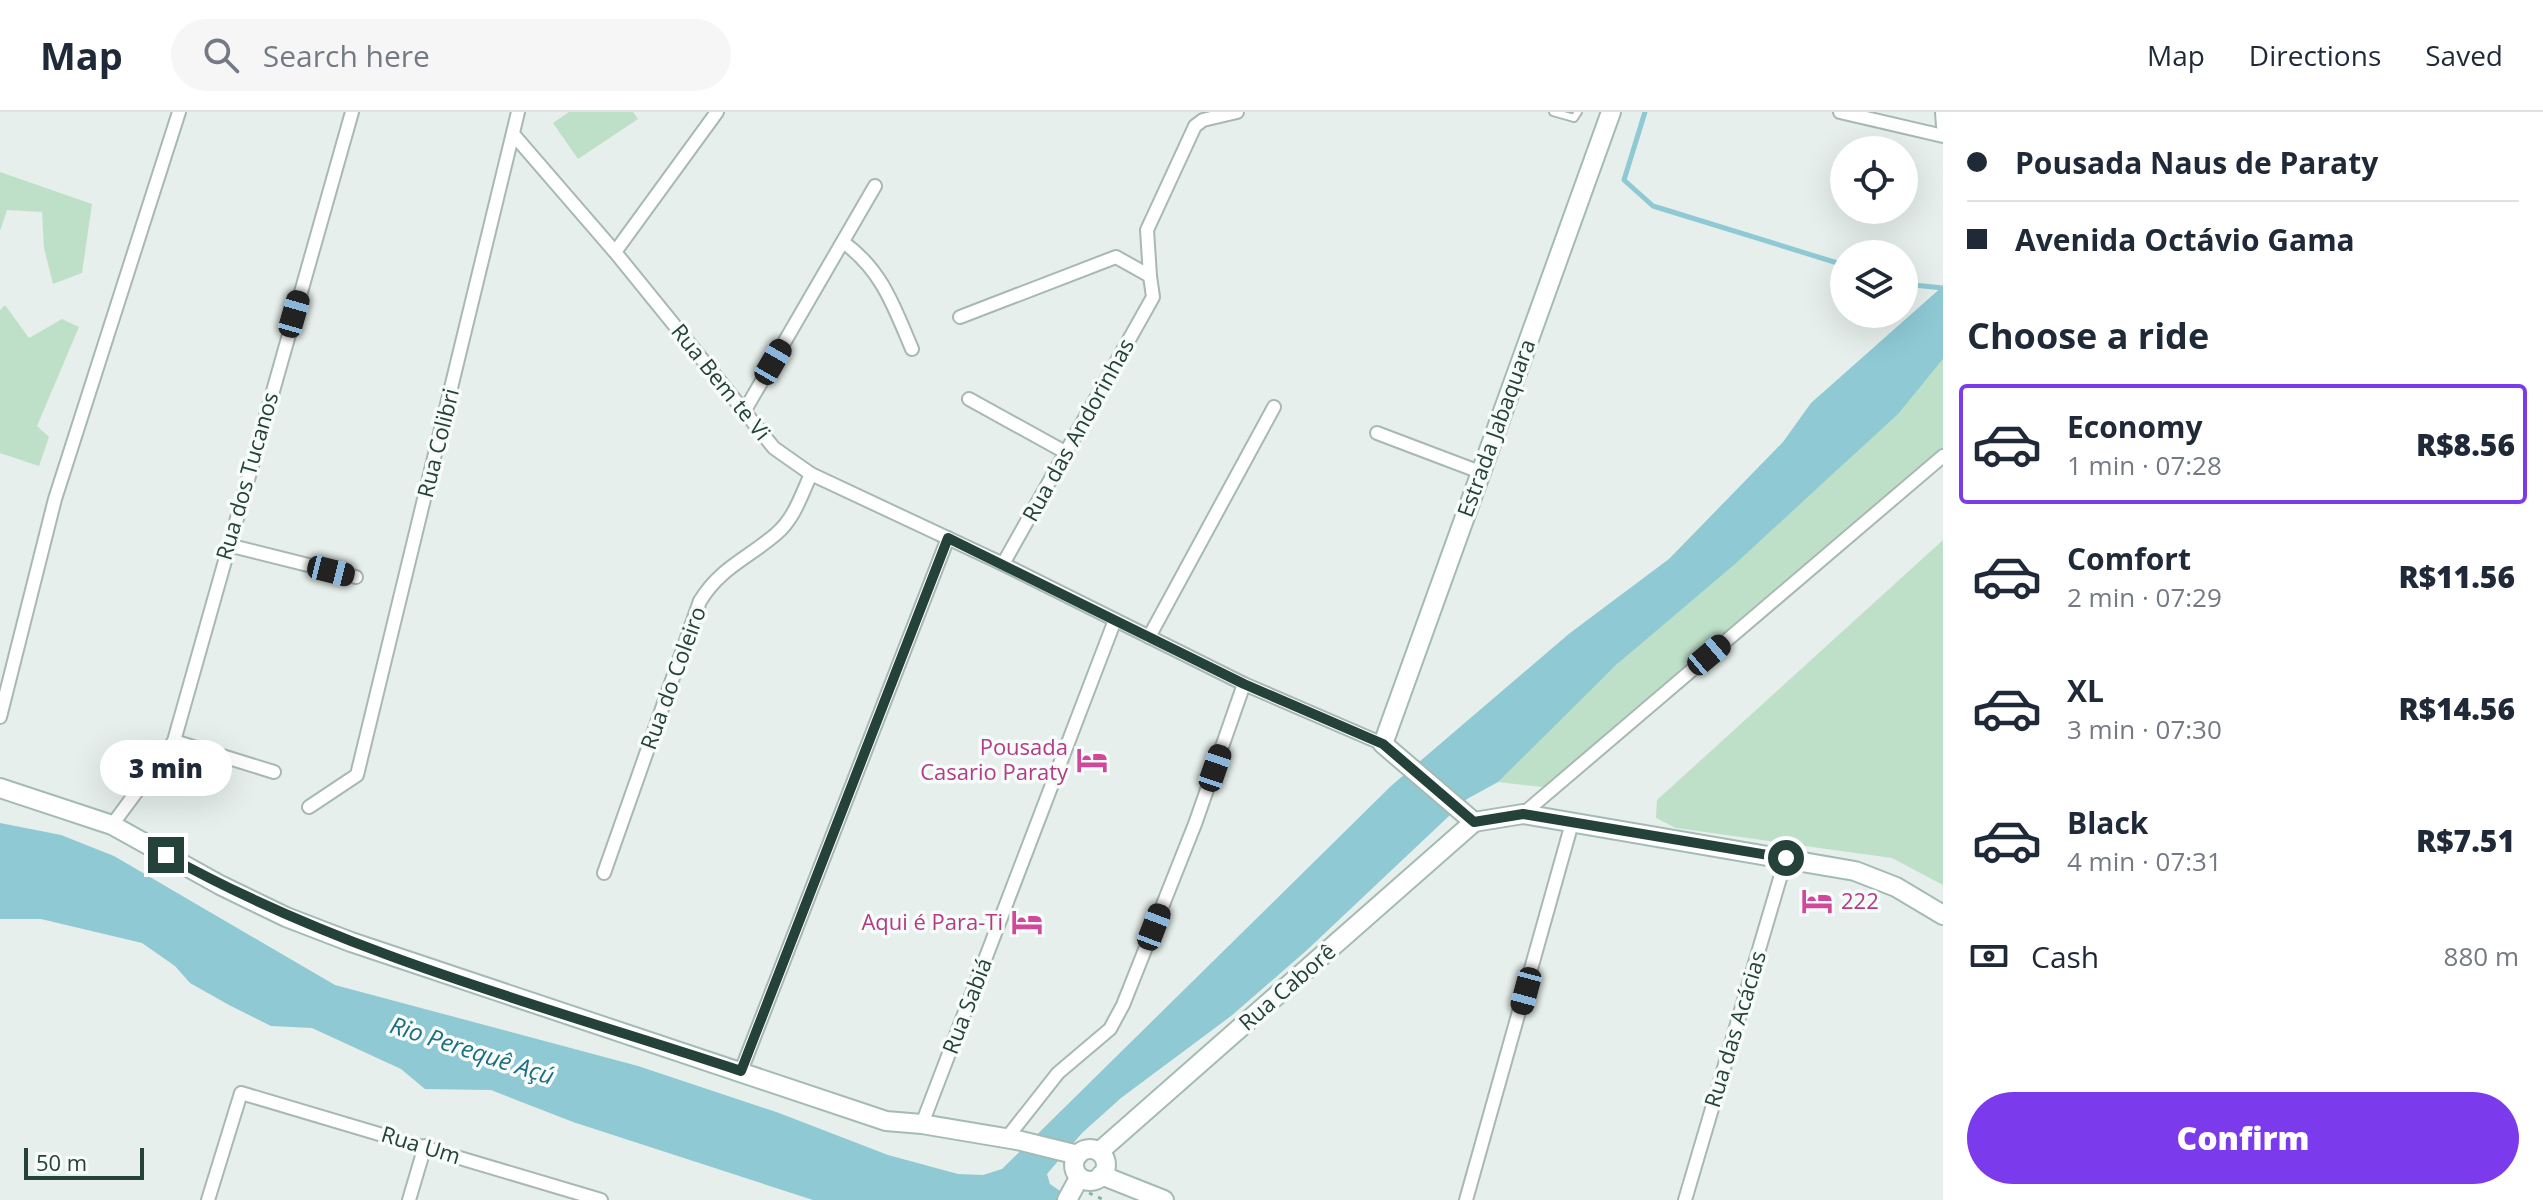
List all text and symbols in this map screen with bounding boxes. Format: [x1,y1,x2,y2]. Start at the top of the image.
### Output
search box [171,19,731,91]
text: Map [40,29,123,81]
icon: search [199,33,243,77]
text: Search here [263,35,430,76]
text: Map [2147,36,2205,74]
text: Directions [2249,36,2381,74]
text: Saved [2425,36,2503,74]
map controls [1830,136,1918,328]
button: locate [1830,136,1918,224]
text: Pousada Naus de Paraty [2015,142,2378,183]
text: Avenida Octávio Gama [2015,219,2355,260]
button: layers [1830,240,1918,328]
car [276,288,312,340]
text: Choose a ride [1967,311,2209,360]
street label: Rua Bem te Vi [665,317,778,446]
street label: Rua das Andorinhas [1014,332,1140,527]
street label: Estrada Jabaquara [1449,334,1541,521]
car [751,335,795,389]
street label: Rua Colibri [409,385,465,500]
street label: Rua dos Tucanos [208,388,284,563]
text: Economy [2067,406,2203,447]
icon: car [1971,408,2043,480]
text: R$8.56 [2416,424,2515,465]
text: 1 min · 07:28 [2067,447,2222,483]
text: Comfort [2067,538,2191,579]
icon: car [1971,540,2043,612]
car [305,554,357,588]
text: R$11.56 [2398,556,2515,597]
text: 2 min · 07:29 [2067,579,2222,615]
street label: Rua do Coleiro [632,602,712,753]
car [1683,630,1735,680]
text: XL [2067,670,2104,711]
icon: car [1971,672,2043,744]
text: R$14.56 [2398,688,2515,729]
text: 3 min · 07:30 [2067,711,2222,747]
place label: Pousada Casario Paraty [920,731,1069,786]
callout: 3 min [100,739,232,795]
car [1196,741,1234,795]
hotel icon: Pousada Casario Paraty [1075,743,1109,777]
text: 3 min [129,750,203,786]
text: Black [2067,802,2148,843]
icon: car [1971,804,2043,876]
text: R$7.51 [2416,820,2515,861]
route end [148,837,184,873]
route start [1768,840,1804,876]
text: 4 min · 07:31 [2067,843,2222,879]
hotel icon: 222 [1800,884,1834,918]
place label: 222 [1841,885,1879,915]
car [1134,900,1174,954]
hotel icon: Aqui é Para-Ti [1010,905,1044,939]
place label: Aqui é Para-Ti [861,906,1003,936]
icon: cash [1967,934,2011,978]
street label: Rua Caborê [1232,936,1341,1037]
text: Cash [2031,936,2099,977]
text: 880 m [2444,938,2519,974]
street label: Rua das Acácias [1696,947,1772,1111]
street label: Rua Sabiá [934,953,998,1058]
car [1508,965,1544,1017]
water label: Rio Perequê Açú [386,1008,559,1092]
button: Confirm [1967,1092,2519,1184]
street label: Rua Um [378,1118,465,1170]
scale bar [24,1144,144,1180]
text: 50 m [36,1147,87,1177]

